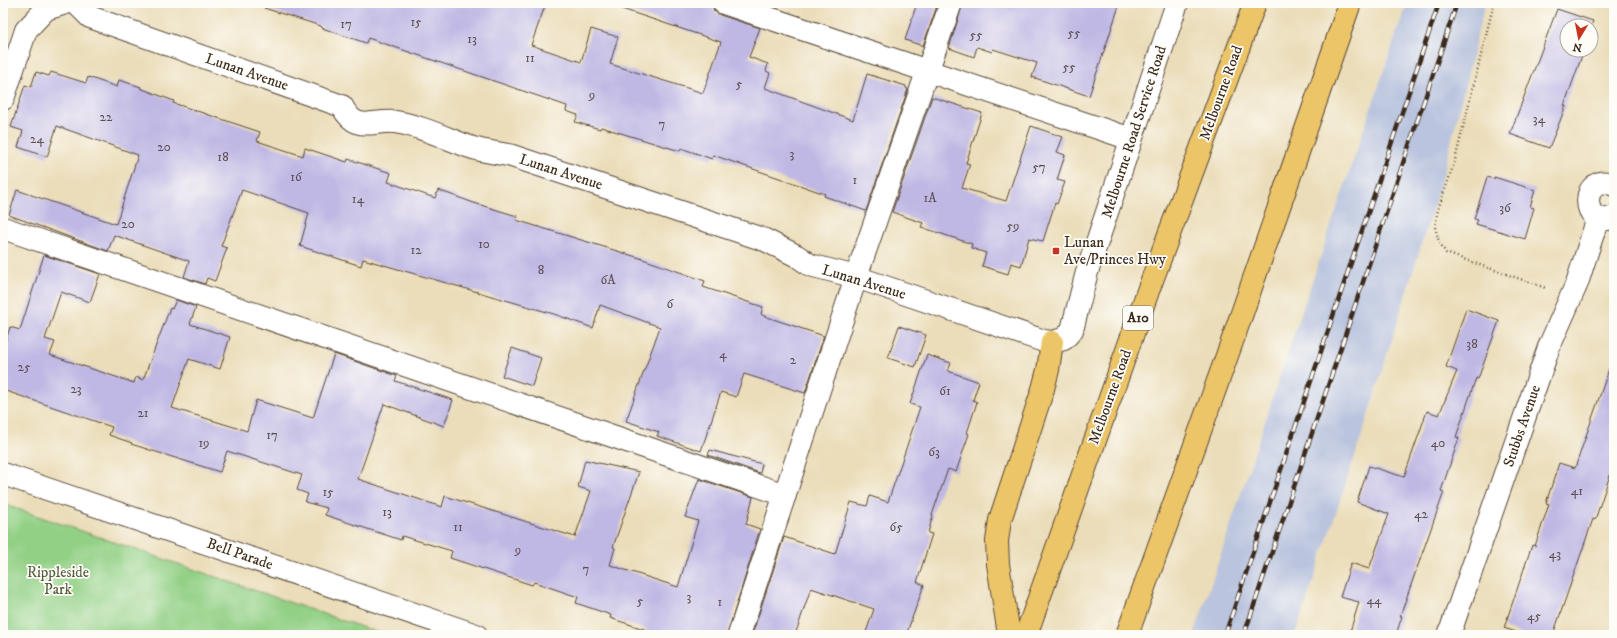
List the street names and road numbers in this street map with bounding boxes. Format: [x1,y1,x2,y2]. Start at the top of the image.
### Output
street label: Melbourne Road [1195,42,1247,143]
street label: Melbourne Road Service Road [1097,43,1171,221]
street label: Lunan Avenue [203,49,291,95]
street label: Lunan Avenue [517,150,605,194]
street label: Lunan Avenue [820,260,908,304]
road number: A10 [1123,306,1153,330]
street label: Melbourne Road [1084,346,1136,447]
street label: Stubbs Avenue [1499,383,1545,469]
street label: Bell Parade [204,534,276,574]

